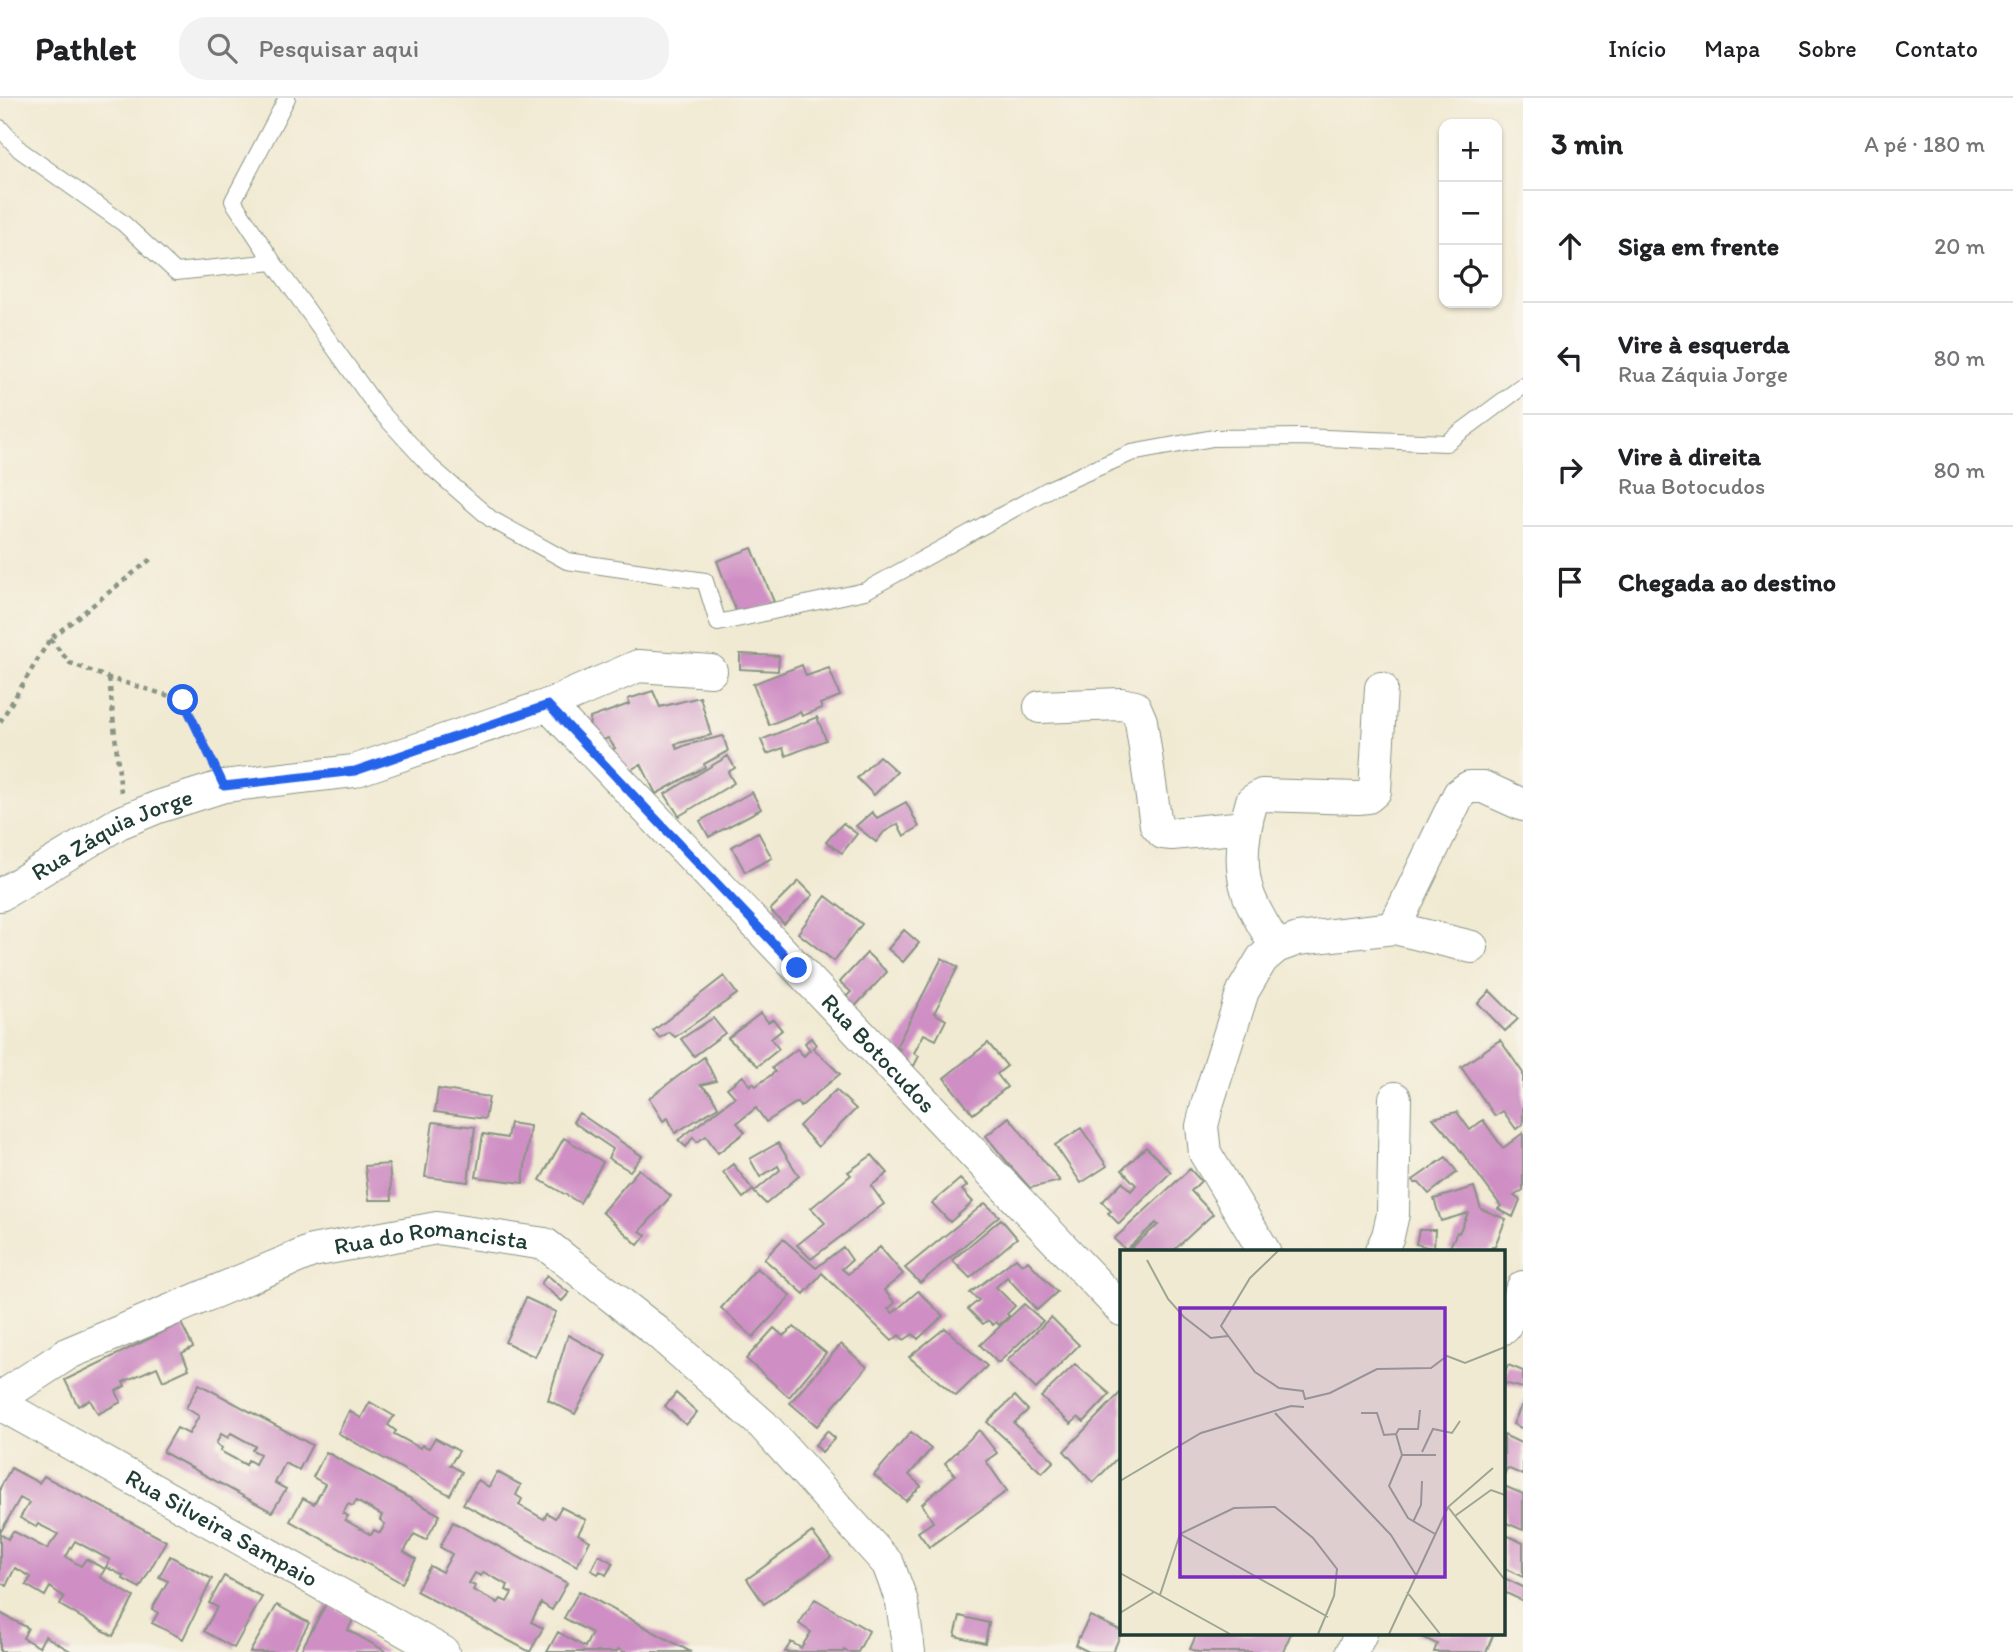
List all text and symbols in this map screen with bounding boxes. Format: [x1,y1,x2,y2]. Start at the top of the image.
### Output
search box [179,17,669,80]
text: Pathlet [35,29,137,68]
icon: search [203,29,241,67]
text: Pesquisar aqui [259,32,419,64]
text: Início [1608,34,1666,63]
text: Mapa [1704,34,1760,63]
text: Sobre [1798,34,1857,63]
text: Contato [1895,34,1978,63]
map controls [1439,119,1502,308]
button: + [1439,119,1502,182]
text: 3 min [1551,125,1623,162]
text: A pé · 180 m [1864,130,1985,158]
button: − [1439,182,1502,245]
icon: ahead [1551,227,1589,265]
text: Siga em frente [1618,230,1779,262]
text: 20 m [1934,232,1985,260]
button: locate [1439,245,1502,308]
text: Vire à esquerda [1618,328,1790,360]
icon: left [1551,339,1589,377]
text: 80 m [1934,344,1985,372]
text: Rua Záquia Jorge [1618,360,1788,388]
text: Vire à direita [1618,440,1761,472]
icon: right [1551,451,1589,489]
text: 80 m [1934,456,1985,484]
text: Rua Botocudos [1618,472,1765,500]
icon: arrive [1551,563,1589,601]
text: Chegada ao destino [1618,566,1836,598]
route start [167,684,198,715]
street label: Rua Záquia Jorge [26,782,196,887]
route end [781,952,812,983]
street label: Rua Botocudos [815,987,942,1119]
street label: Rua do Romancista [332,1213,531,1261]
inset map [1120,1250,1506,1634]
street label: Rua Silveira Sampaio [121,1462,323,1593]

